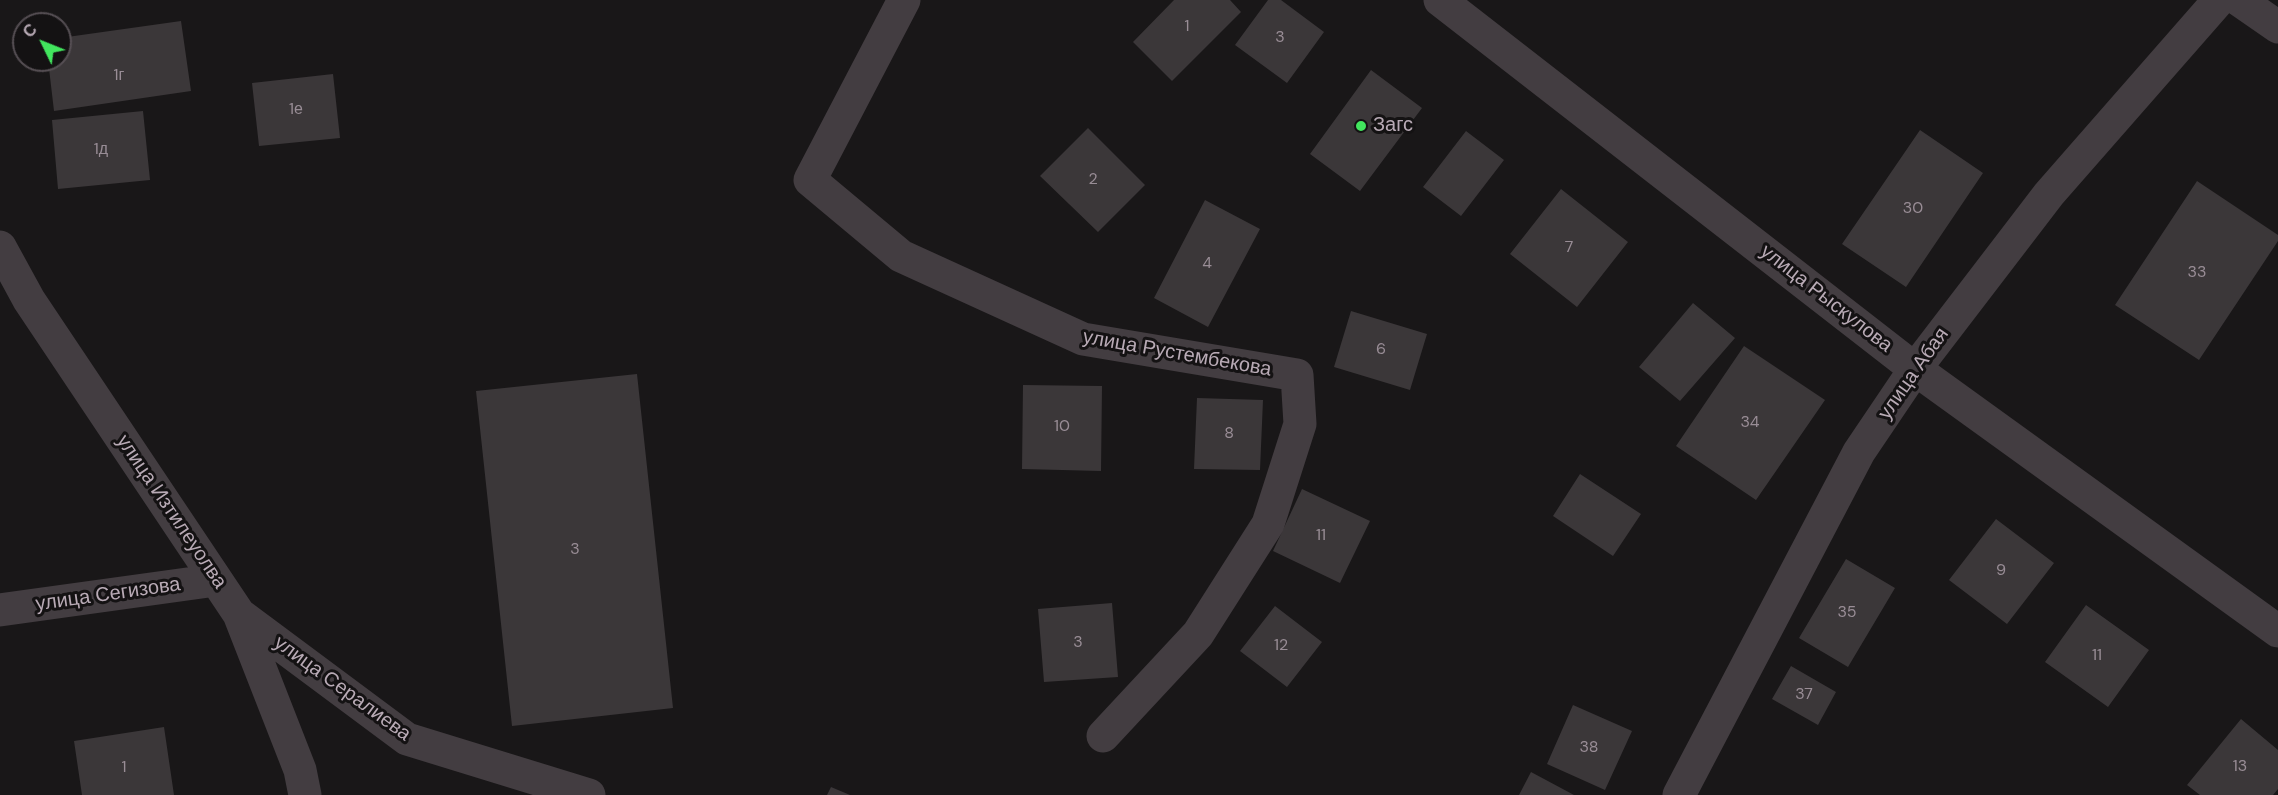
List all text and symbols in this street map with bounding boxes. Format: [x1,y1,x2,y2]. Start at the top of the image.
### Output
north arrow [12,12,72,72]
house number: 1 [1185,17,1189,37]
text: С [18,19,42,42]
house number: 3 [1275,28,1285,48]
house number: 1г [114,66,124,86]
house number: 1е [289,100,303,120]
place label: Загс [1373,114,1413,138]
marker: Загс [1354,119,1368,133]
house number: 1д [94,140,108,160]
house number: 2 [1088,170,1098,190]
house number: 30 [1903,199,1923,219]
house number: 7 [1565,238,1573,258]
street label: улица Рыскулова [1755,240,1897,358]
house number: 4 [1202,254,1212,274]
house number: 33 [2188,263,2206,283]
street label: улица Абая [1874,323,1954,425]
street label: улица Рустембекова [1081,326,1273,382]
house number: 6 [1376,340,1386,360]
house number: 34 [1740,413,1760,433]
house number: 10 [1054,417,1070,437]
house number: 8 [1224,424,1234,444]
street label: улица Изтилеуолва [111,431,231,593]
house number: 11 [1316,526,1326,546]
house number: 3 [570,540,580,560]
house number: 9 [1996,561,2006,581]
street label: улица Сегизова [34,573,182,617]
house number: 35 [1837,603,1857,623]
street label: улица Сералиева [269,631,415,747]
house number: 3 [1073,633,1083,653]
house number: 12 [1274,636,1288,656]
house number: 11 [2092,646,2102,666]
house number: 37 [1795,685,1813,705]
house number: 38 [1579,738,1599,758]
house number: 13 [2233,757,2247,777]
house number: 1 [122,758,126,778]

